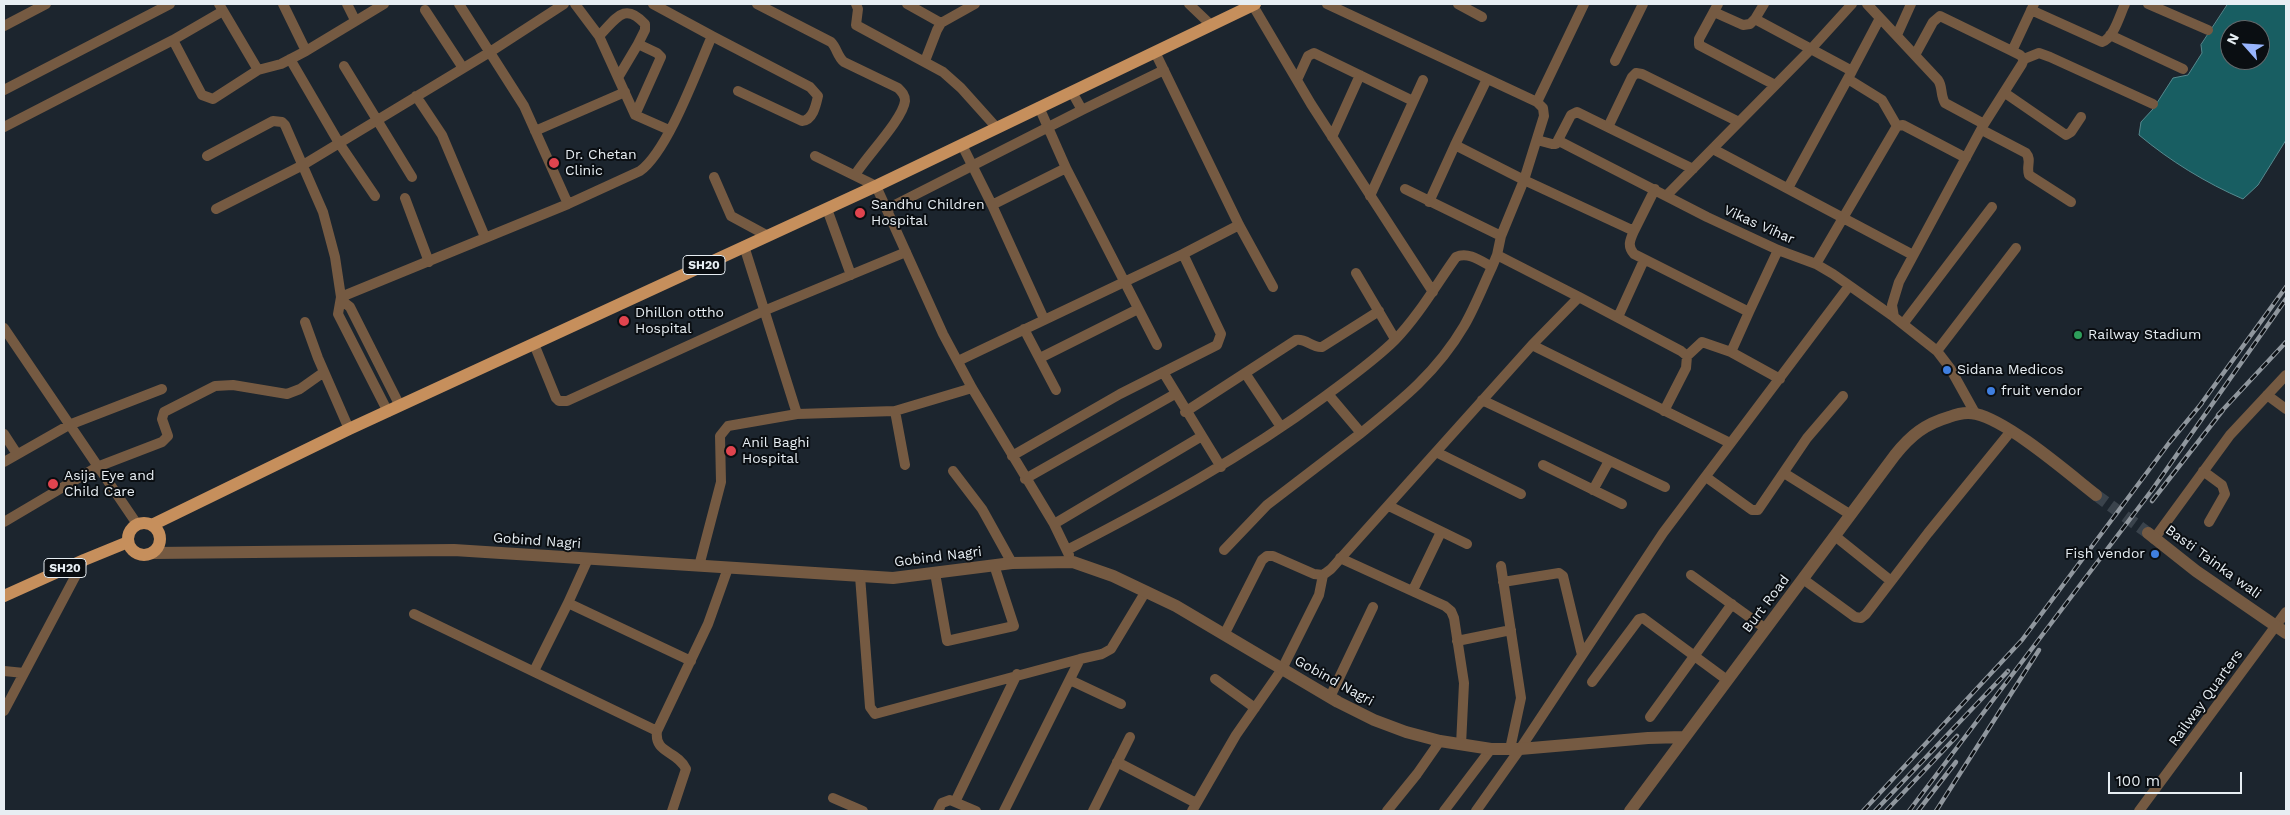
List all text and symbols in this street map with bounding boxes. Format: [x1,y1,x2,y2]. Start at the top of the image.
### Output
north arrow [2220,20,2270,70]
text: N [2223,31,2242,47]
place label: Dr. Chetan Clinic [565,147,637,180]
marker: Dr. Chetan Clinic [547,156,561,170]
place label: Sandhu Children Hospital [871,197,985,230]
street label: Vikas Vihar [1721,202,1797,248]
marker: Sandhu Children Hospital [853,206,867,220]
road number: SH20 [683,256,725,274]
place label: Dhillon ottho Hospital [635,305,724,338]
marker: Dhillon ottho Hospital [617,314,631,328]
place label: Railway Stadium [2088,327,2201,343]
marker: Railway Stadium [2072,329,2084,341]
place label: Sidana Medicos [1957,362,2064,378]
marker: Sidana Medicos [1941,364,1953,376]
place label: fruit vendor [2001,383,2082,399]
marker: fruit vendor [1985,385,1997,397]
place label: Anil Baghi Hospital [742,435,810,468]
marker: Anil Baghi Hospital [724,444,738,458]
place label: Asija Eye and Child Care [64,468,155,501]
marker: Asija Eye and Child Care [46,477,60,491]
street label: Basti Tainka wali [2162,522,2264,602]
street label: Gobind Nagri [492,530,582,552]
street label: Gobind Nagri [893,543,983,571]
place label: Fish vendor [2065,546,2145,562]
marker: Fish vendor [2149,548,2161,560]
road number: SH20 [44,558,86,578]
street label: Burt Road [1739,572,1793,636]
street label: Railway Quarters [2165,646,2247,750]
street label: Gobind Nagri [1291,652,1377,710]
scale bar [2110,762,2244,794]
text: 100 m [2116,772,2160,790]

